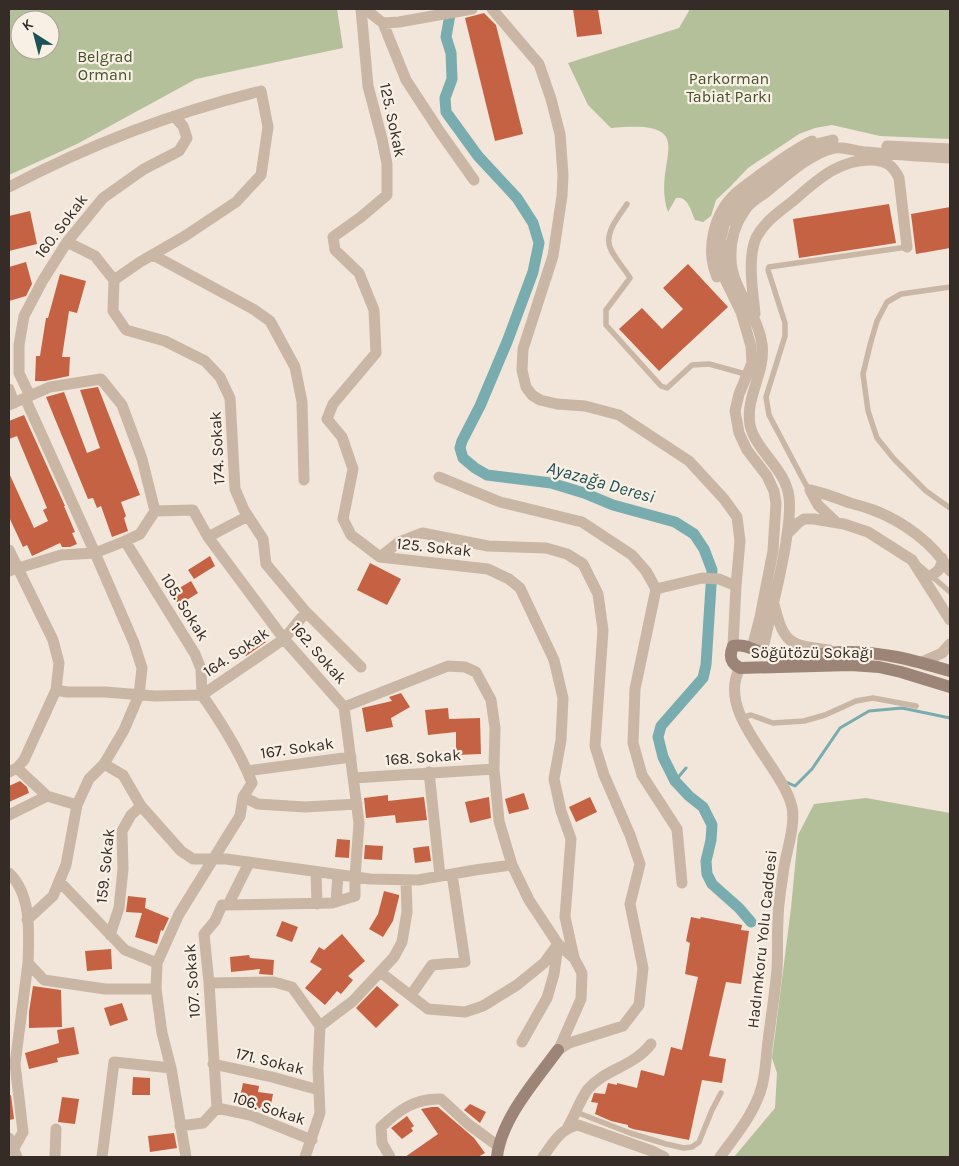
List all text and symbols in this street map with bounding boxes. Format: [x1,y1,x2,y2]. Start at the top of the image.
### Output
north arrow [10,10,60,60]
text: K [19,15,37,34]
park label: Belgrad Ormanı [77,47,133,84]
park label: Parkorman Tabiat Parkı [686,69,772,106]
street label: 125. Sokak [376,81,410,159]
street label: 160. Sokak [31,190,91,262]
street label: 174. Sokak [206,411,228,485]
water label: Ayazağa Deresi [544,456,658,508]
street label: 125. Sokak [395,534,473,560]
street label: 105. Sokak [157,570,213,644]
street label: 162. Sokak [287,618,351,688]
street label: 164. Sokak [199,623,273,681]
street label: Söğütözü Sokağı [750,643,874,662]
street label: 167. Sokak [259,733,335,763]
street label: 168. Sokak [384,745,462,769]
street label: 159. Sokak [92,827,118,905]
street label: Hadımkoru Yolu Caddesi [743,849,781,1029]
street label: 107. Sokak [180,943,204,1019]
street label: 171. Sokak [234,1043,306,1079]
street label: 106. Sokak [230,1087,308,1129]

